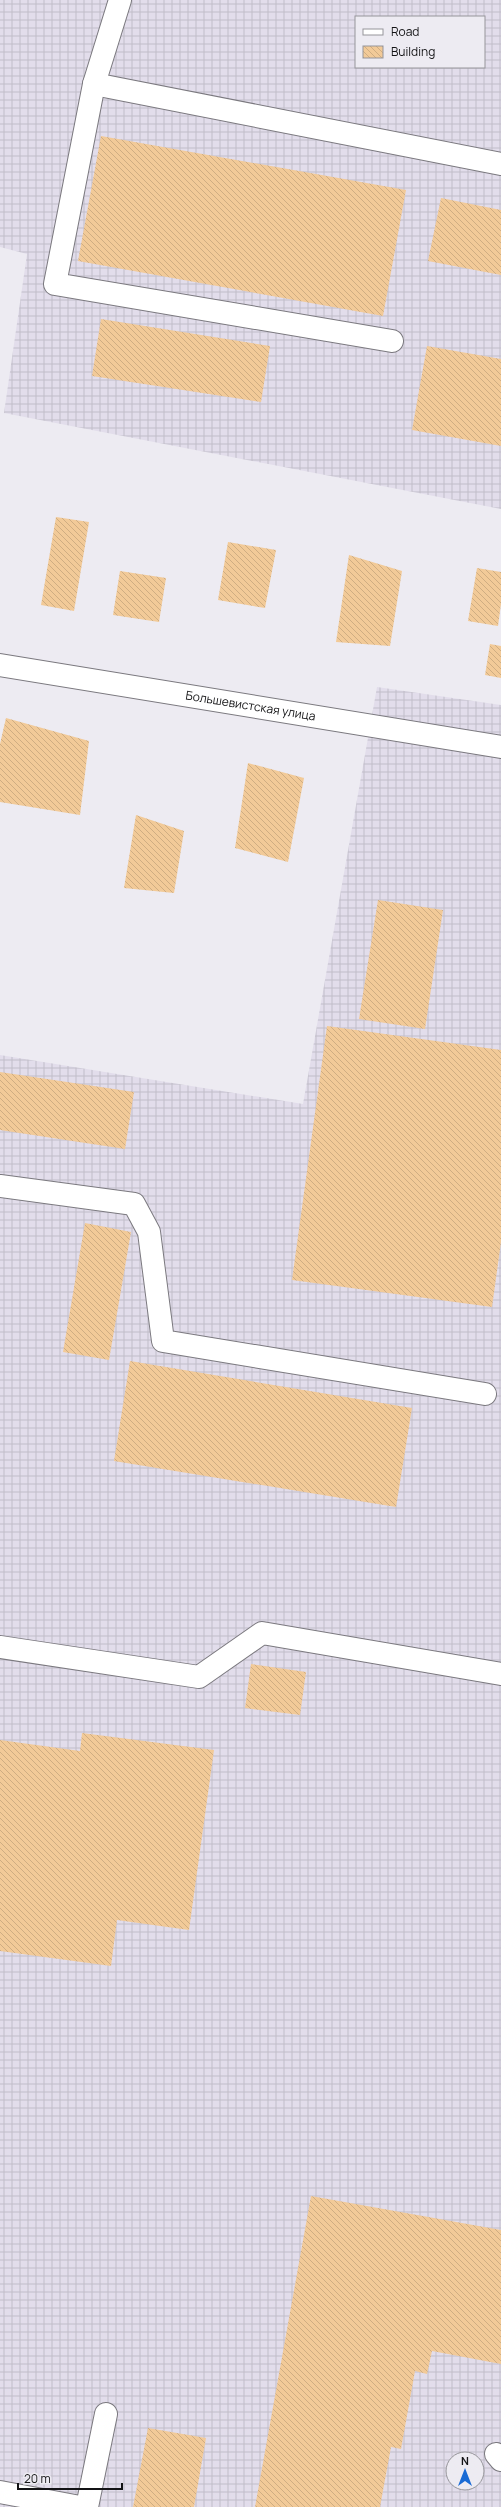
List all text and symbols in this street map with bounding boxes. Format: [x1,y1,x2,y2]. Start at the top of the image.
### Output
legend [355,16,485,68]
text: Road [391,23,419,40]
text: Building [391,43,435,60]
street label: Большевистская улица [184,687,317,725]
north arrow [445,2451,485,2491]
text: N [461,2453,469,2468]
scale bar [18,2465,122,2491]
text: 20 m [24,2470,51,2487]

